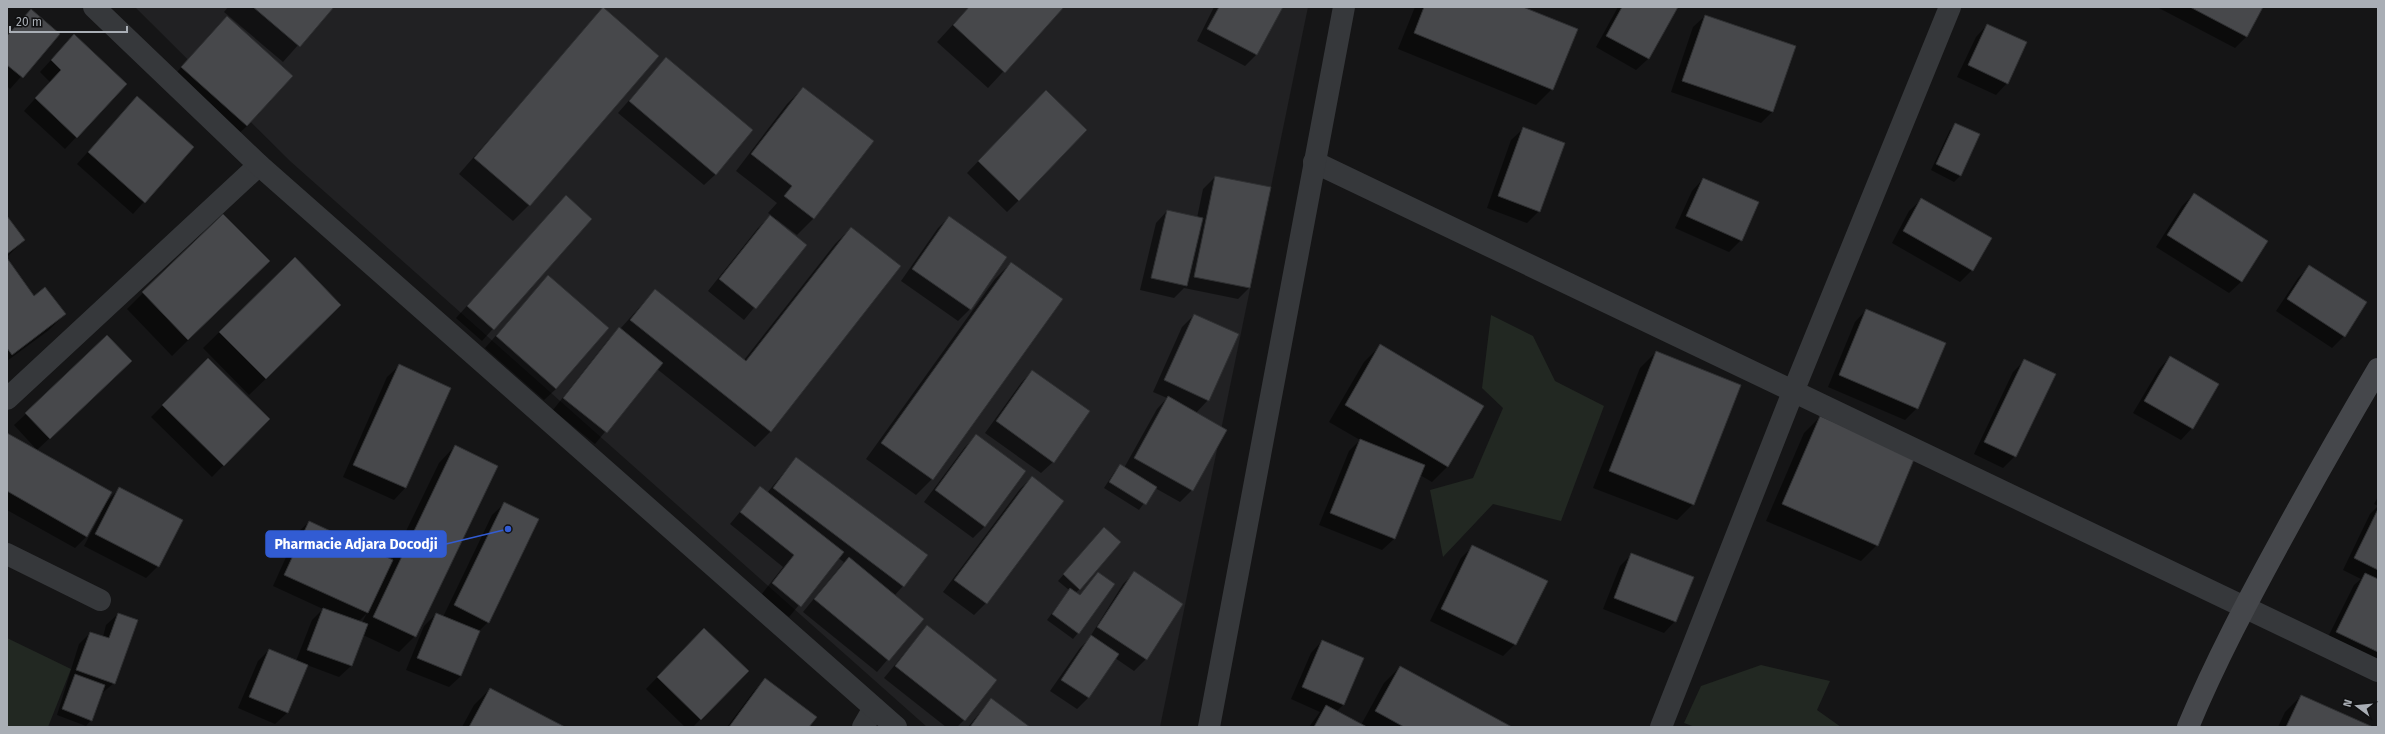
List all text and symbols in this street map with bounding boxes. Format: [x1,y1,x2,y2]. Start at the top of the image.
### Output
scale bar [10,8,127,34]
text: 20 m [16,15,42,29]
callout: Pharmacie Adjara Docodji [266,531,446,557]
text: Pharmacie Adjara Docodji [274,536,438,553]
north arrow [2337,686,2377,726]
text: N [2341,698,2355,709]

